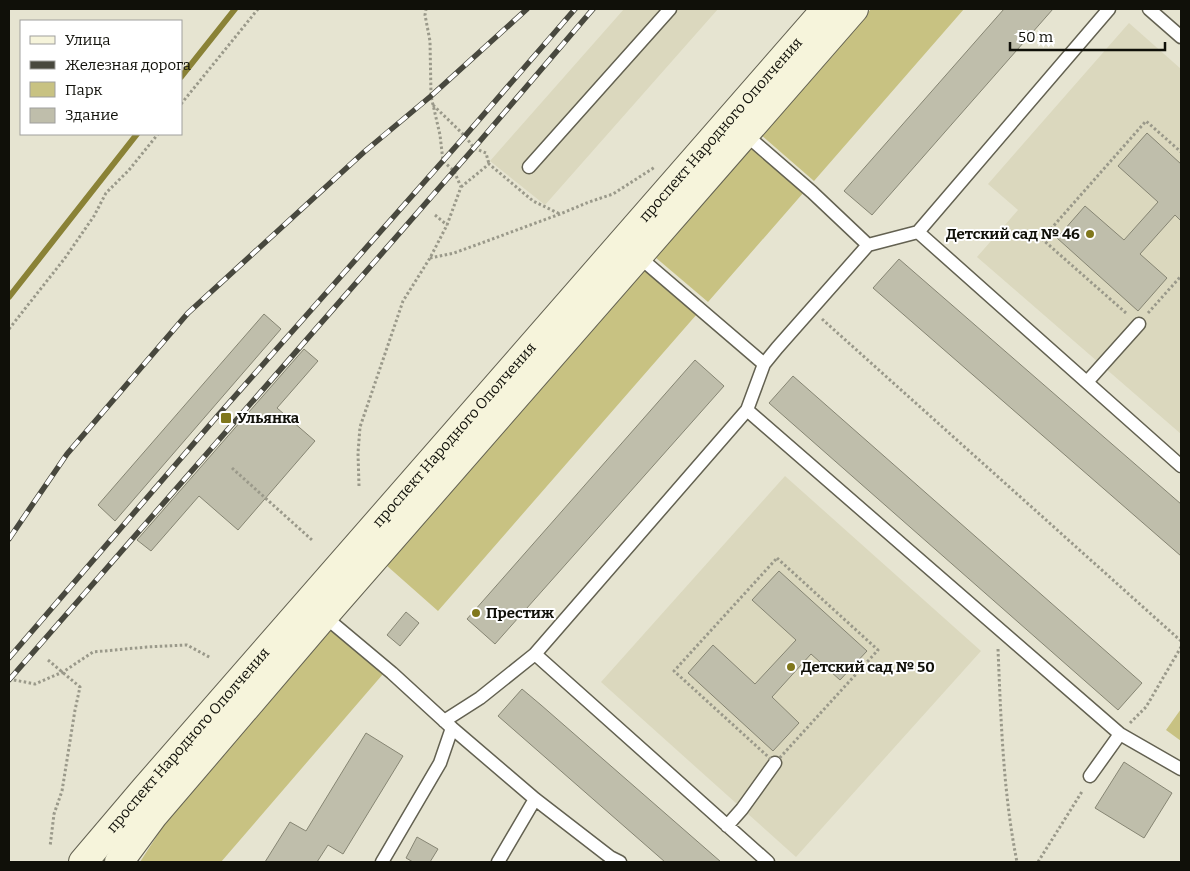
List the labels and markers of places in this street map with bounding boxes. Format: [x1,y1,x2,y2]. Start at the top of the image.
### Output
place label: Детский сад № 46 [946,225,1080,243]
marker: Детский сад № 46 [1084,228,1096,240]
place label: Ульянка [237,409,300,427]
marker: Ульянка [219,411,233,425]
place label: Престиж [486,604,554,622]
marker: Престиж [470,607,482,619]
place label: Детский сад № 50 [801,658,935,676]
marker: Детский сад № 50 [785,661,797,673]

